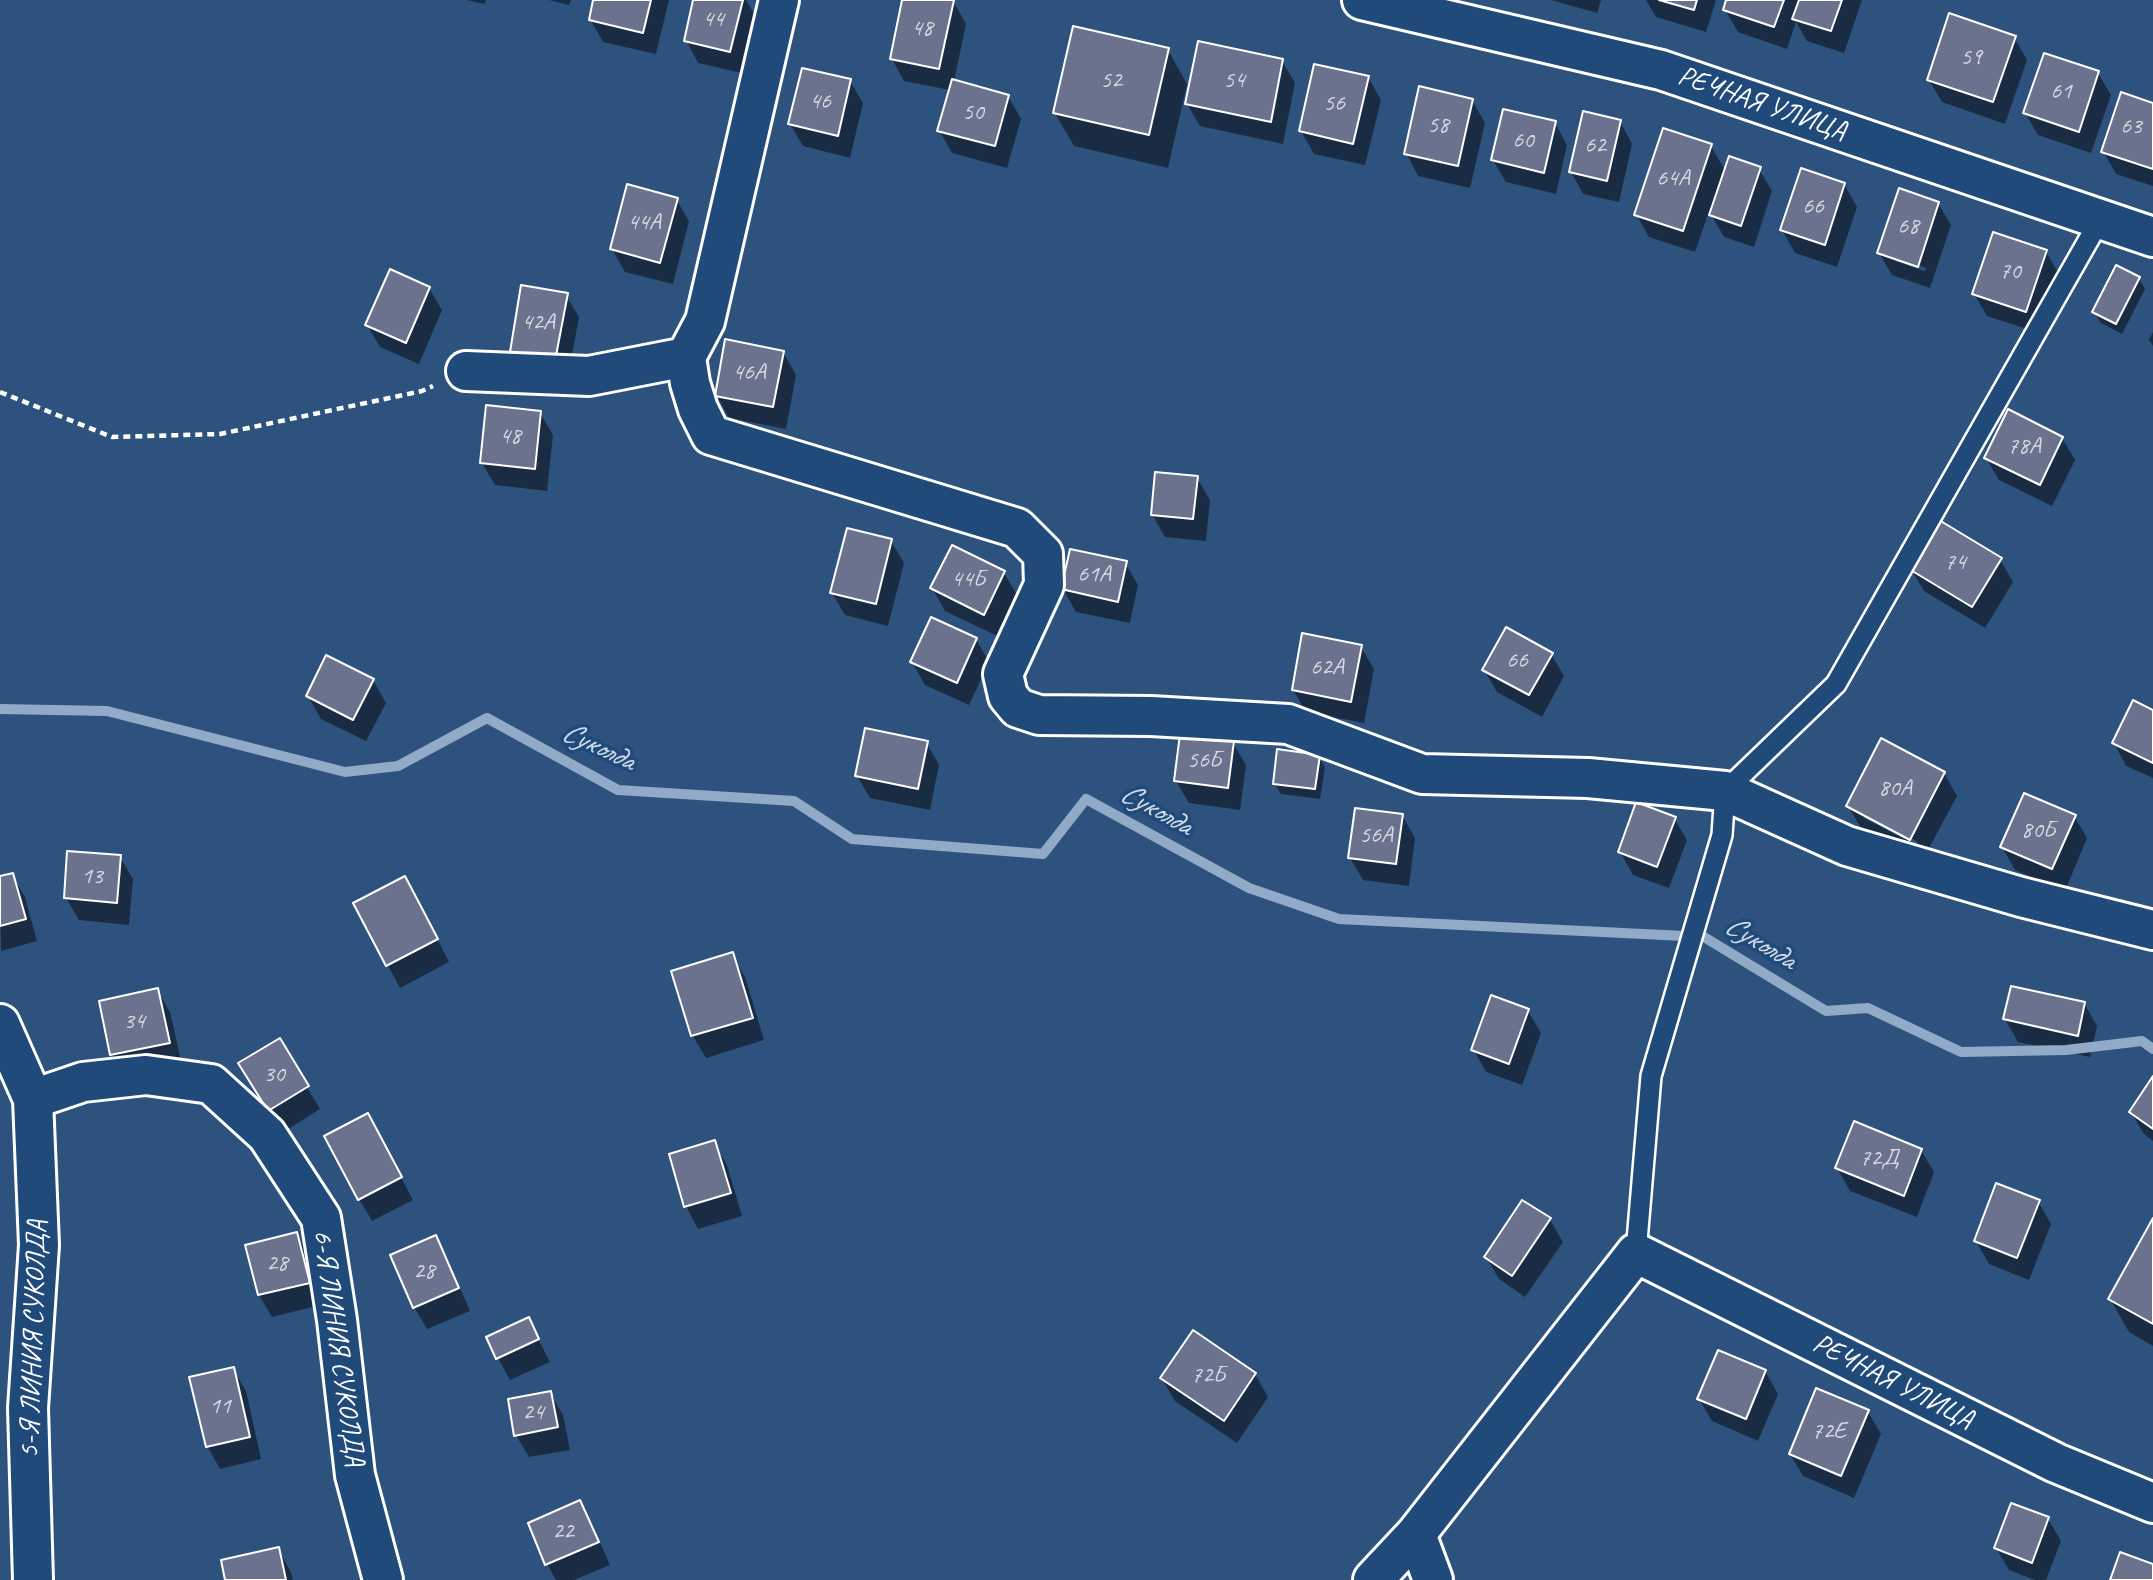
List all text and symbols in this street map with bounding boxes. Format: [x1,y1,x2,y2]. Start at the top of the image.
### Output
house number: 44 [702,6,724,34]
house number: 48 [911,15,933,43]
house number: 59 [1960,44,1982,72]
street label: РЕЧНАЯ УЛИЦА [1673,59,1851,149]
house number: 52 [1100,67,1122,95]
house number: 54 [1223,67,1245,95]
house number: 61 [2050,78,2072,106]
house number: 46 [809,88,831,116]
house number: 56 [1323,90,1345,118]
house number: 50 [962,99,984,127]
house number: 58 [1427,112,1449,140]
house number: 63 [2120,113,2142,141]
house number: 60 [1512,127,1534,155]
house number: 62 [1584,132,1606,160]
house number: 64А [1656,165,1690,193]
house number: 66 [1802,193,1824,221]
house number: 44А [627,209,661,237]
house number: 68 [1897,213,1919,241]
house number: 70 [1999,258,2021,286]
house number: 42А [521,309,555,337]
house number: 46А [732,359,766,387]
house number: 48 [499,423,521,451]
house number: 78А [2007,433,2041,461]
house number: 74 [1944,549,1966,577]
house number: 61А [1077,561,1111,589]
house number: 44Б [951,566,985,594]
house number: 66 [1506,647,1528,675]
house number: 62А [1310,654,1344,682]
water label: Суколда [556,714,640,780]
house number: 56Б [1187,747,1221,775]
house number: 80А [1878,775,1912,803]
water label: Суколда [1114,776,1198,844]
house number: 80Б [2021,817,2055,845]
house number: 56А [1359,822,1393,850]
house number: 13 [81,863,103,891]
water label: Суколда [1718,908,1802,978]
house number: 34 [123,1008,145,1036]
house number: 30 [263,1061,285,1089]
house number: 72Д [1860,1145,1898,1173]
street label: 5-Я ЛИНИЯ СУКОЛДА [13,1219,55,1459]
street label: 6-Я ЛИНИЯ СУКОЛДА [305,1228,371,1468]
house number: 28 [266,1250,288,1278]
house number: 28 [413,1258,435,1286]
street label: РЕЧНАЯ УЛИЦА [1807,1327,1979,1437]
house number: 72Б [1191,1362,1225,1390]
house number: 11 [209,1393,231,1421]
house number: 24 [522,1399,544,1427]
house number: 72Е [1812,1418,1846,1446]
house number: 22 [552,1518,574,1546]

